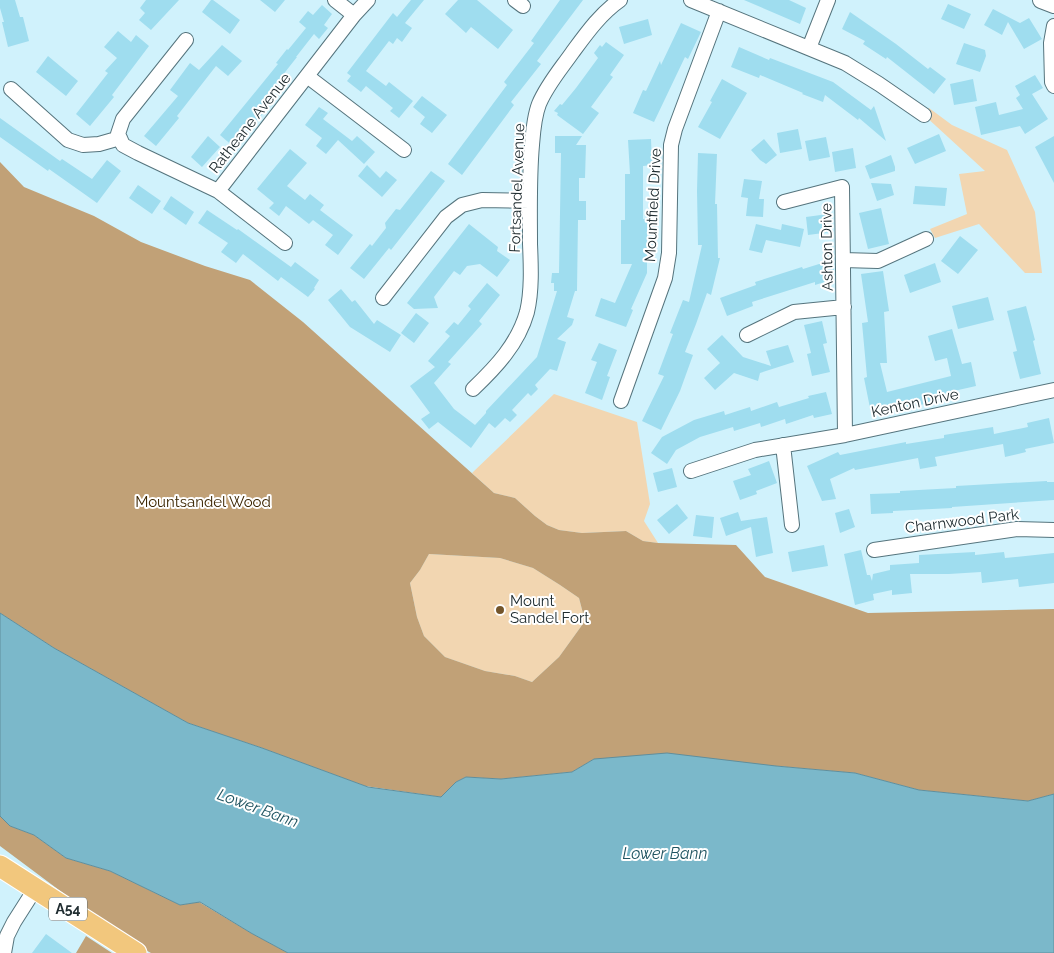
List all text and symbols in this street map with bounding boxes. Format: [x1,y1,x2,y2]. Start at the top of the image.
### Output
street label: Ratheane Avenue [205,69,295,177]
street label: Fortsandel Avenue [506,123,528,253]
street label: Mountfield Drive [641,147,665,262]
street label: Ashton Drive [817,203,837,291]
street label: Kenton Drive [870,385,961,421]
park label: Mountsandel Wood [135,493,271,511]
street label: Charnwood Park [904,505,1020,537]
place label: Mount Sandel Fort [510,592,589,627]
marker: Mount Sandel Fort [494,604,506,616]
water label: Lower Bann [215,785,301,831]
water label: Lower Bann [623,844,707,863]
road number: A54 [49,898,87,921]

